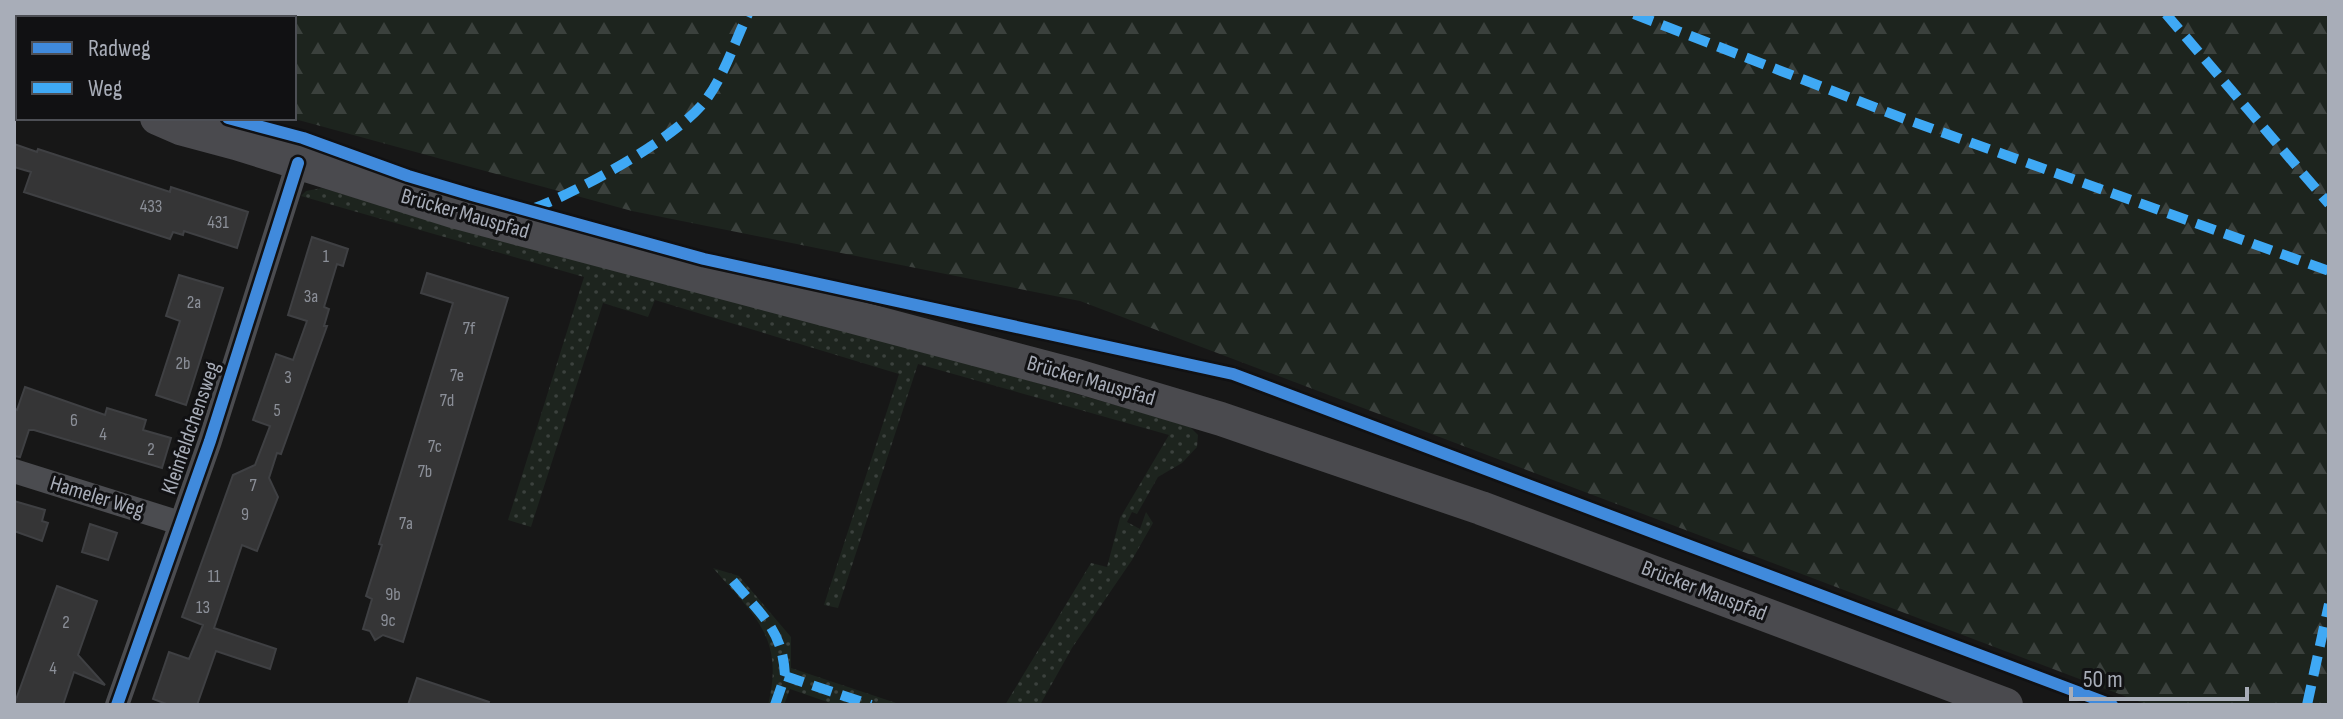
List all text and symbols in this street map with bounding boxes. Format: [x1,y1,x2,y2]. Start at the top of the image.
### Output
legend [16,16,296,120]
text: Radweg [88,34,151,63]
text: Weg [88,74,122,103]
street label: Brücker Mauspfad [398,183,532,245]
house number: 433 [140,196,162,217]
house number: 431 [207,212,229,233]
house number: 1 [323,246,330,267]
house number: 3a [304,286,318,307]
house number: 2a [187,292,201,313]
house number: 7f [463,318,476,339]
street label: Brücker Mauspfad [1024,350,1158,412]
house number: 2b [176,353,190,374]
street label: Kleinfeldchensweg [156,358,226,498]
house number: 7e [450,365,464,386]
house number: 3 [284,367,292,388]
house number: 7d [440,390,454,411]
house number: 5 [273,400,281,421]
house number: 6 [70,410,78,431]
house number: 4 [99,424,107,445]
house number: 7c [428,436,442,457]
house number: 2 [147,439,155,460]
house number: 7b [418,461,432,482]
street label: Hameler Weg [47,470,148,524]
house number: 7 [249,475,257,496]
house number: 9 [241,504,249,525]
house number: 7a [399,513,413,534]
street label: Brücker Mauspfad [1637,555,1771,627]
house number: 11 [208,566,221,587]
house number: 9b [385,584,401,605]
house number: 13 [196,597,210,618]
house number: 9c [380,610,396,631]
house number: 2 [62,612,70,633]
scale bar [2071,651,2247,701]
house number: 4 [49,658,57,679]
text: 50 m [2083,665,2123,694]

